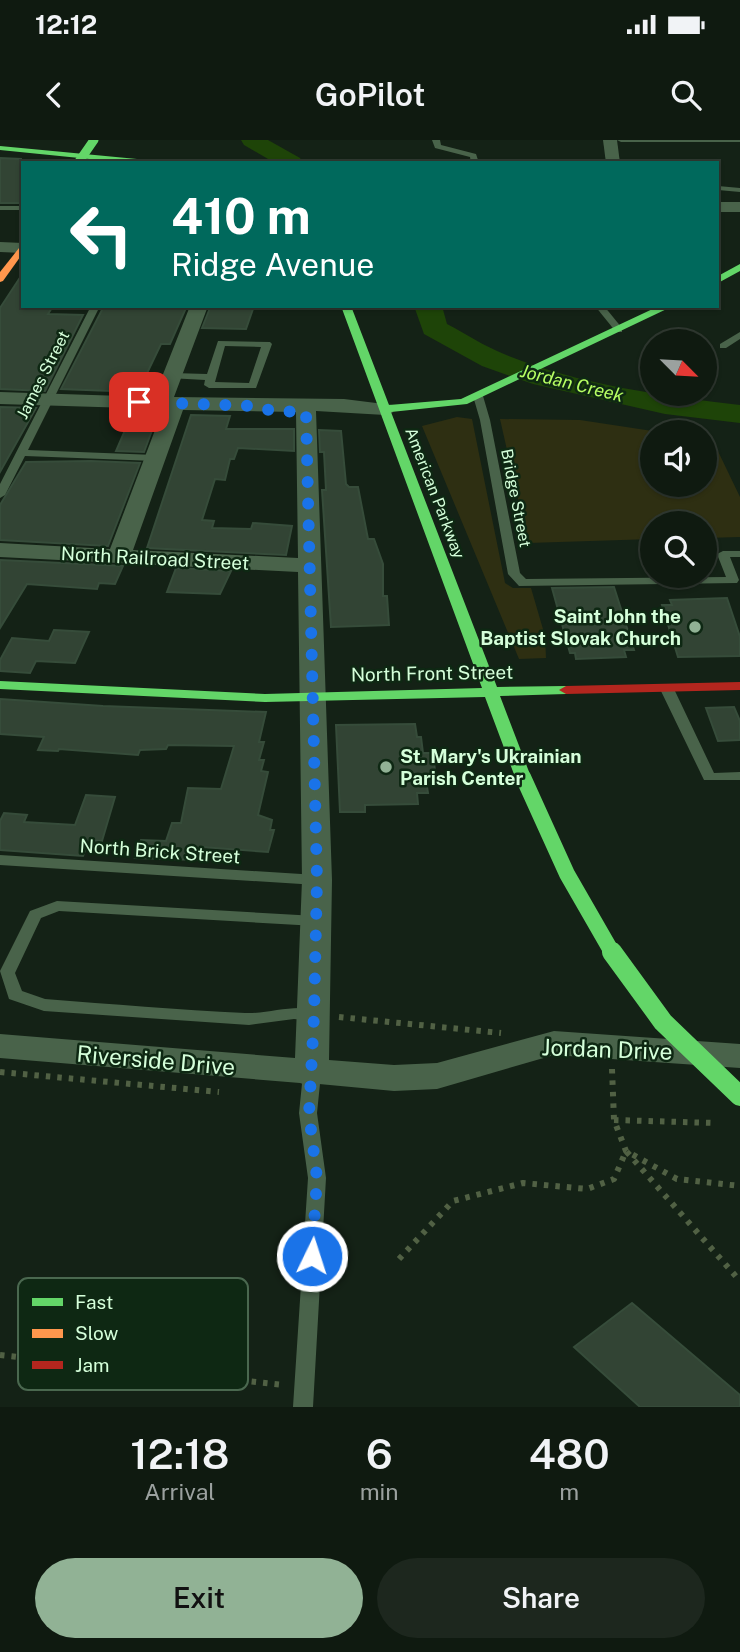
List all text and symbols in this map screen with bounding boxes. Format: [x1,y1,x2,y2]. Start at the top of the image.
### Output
text: 12:12 [35,9,97,40]
icon: back [35,76,73,114]
text: GoPilot [315,76,425,113]
icon: search [667,76,705,114]
text: 410 m [171,187,311,245]
icon: left [56,189,147,280]
text: Ridge Avenue [171,246,374,283]
street label: James Street [13,328,73,422]
north arrow [640,329,718,406]
map controls [640,329,717,588]
water label: Jordan Creek [518,360,626,406]
pin [109,372,169,432]
icon: arrive [120,383,158,421]
button: sound [640,420,717,497]
street label: American Parkway [401,425,469,562]
street label: Bridge Street [497,447,535,549]
button: search [640,511,717,588]
street label: North Railroad Street [60,542,250,574]
place label: Saint John the Baptist Slovak Church [480,605,681,649]
marker: Saint John the Baptist Slovak Church [687,619,703,635]
street label: North Front Street [351,661,513,685]
place label: St. Mary's Ukrainian Parish Center [400,745,582,789]
marker: St. Mary's Ukrainian Parish Center [378,759,394,775]
street label: North Brick Street [79,834,241,868]
street label: Jordan Drive [541,1033,673,1065]
street label: Riverside Drive [76,1040,236,1080]
position arrow [275,1219,349,1293]
legend [18,1278,248,1390]
text: Fast [75,1291,113,1313]
text: Slow [75,1322,119,1344]
text: Jam [75,1354,109,1376]
text: 12:18 [130,1429,229,1478]
text: 6 [366,1429,393,1478]
text: 480 [529,1429,610,1478]
text: Arrival [144,1478,215,1505]
text: min [360,1478,399,1505]
text: m [559,1478,579,1505]
button: Exit [35,1558,363,1638]
button: Share [377,1558,705,1638]

